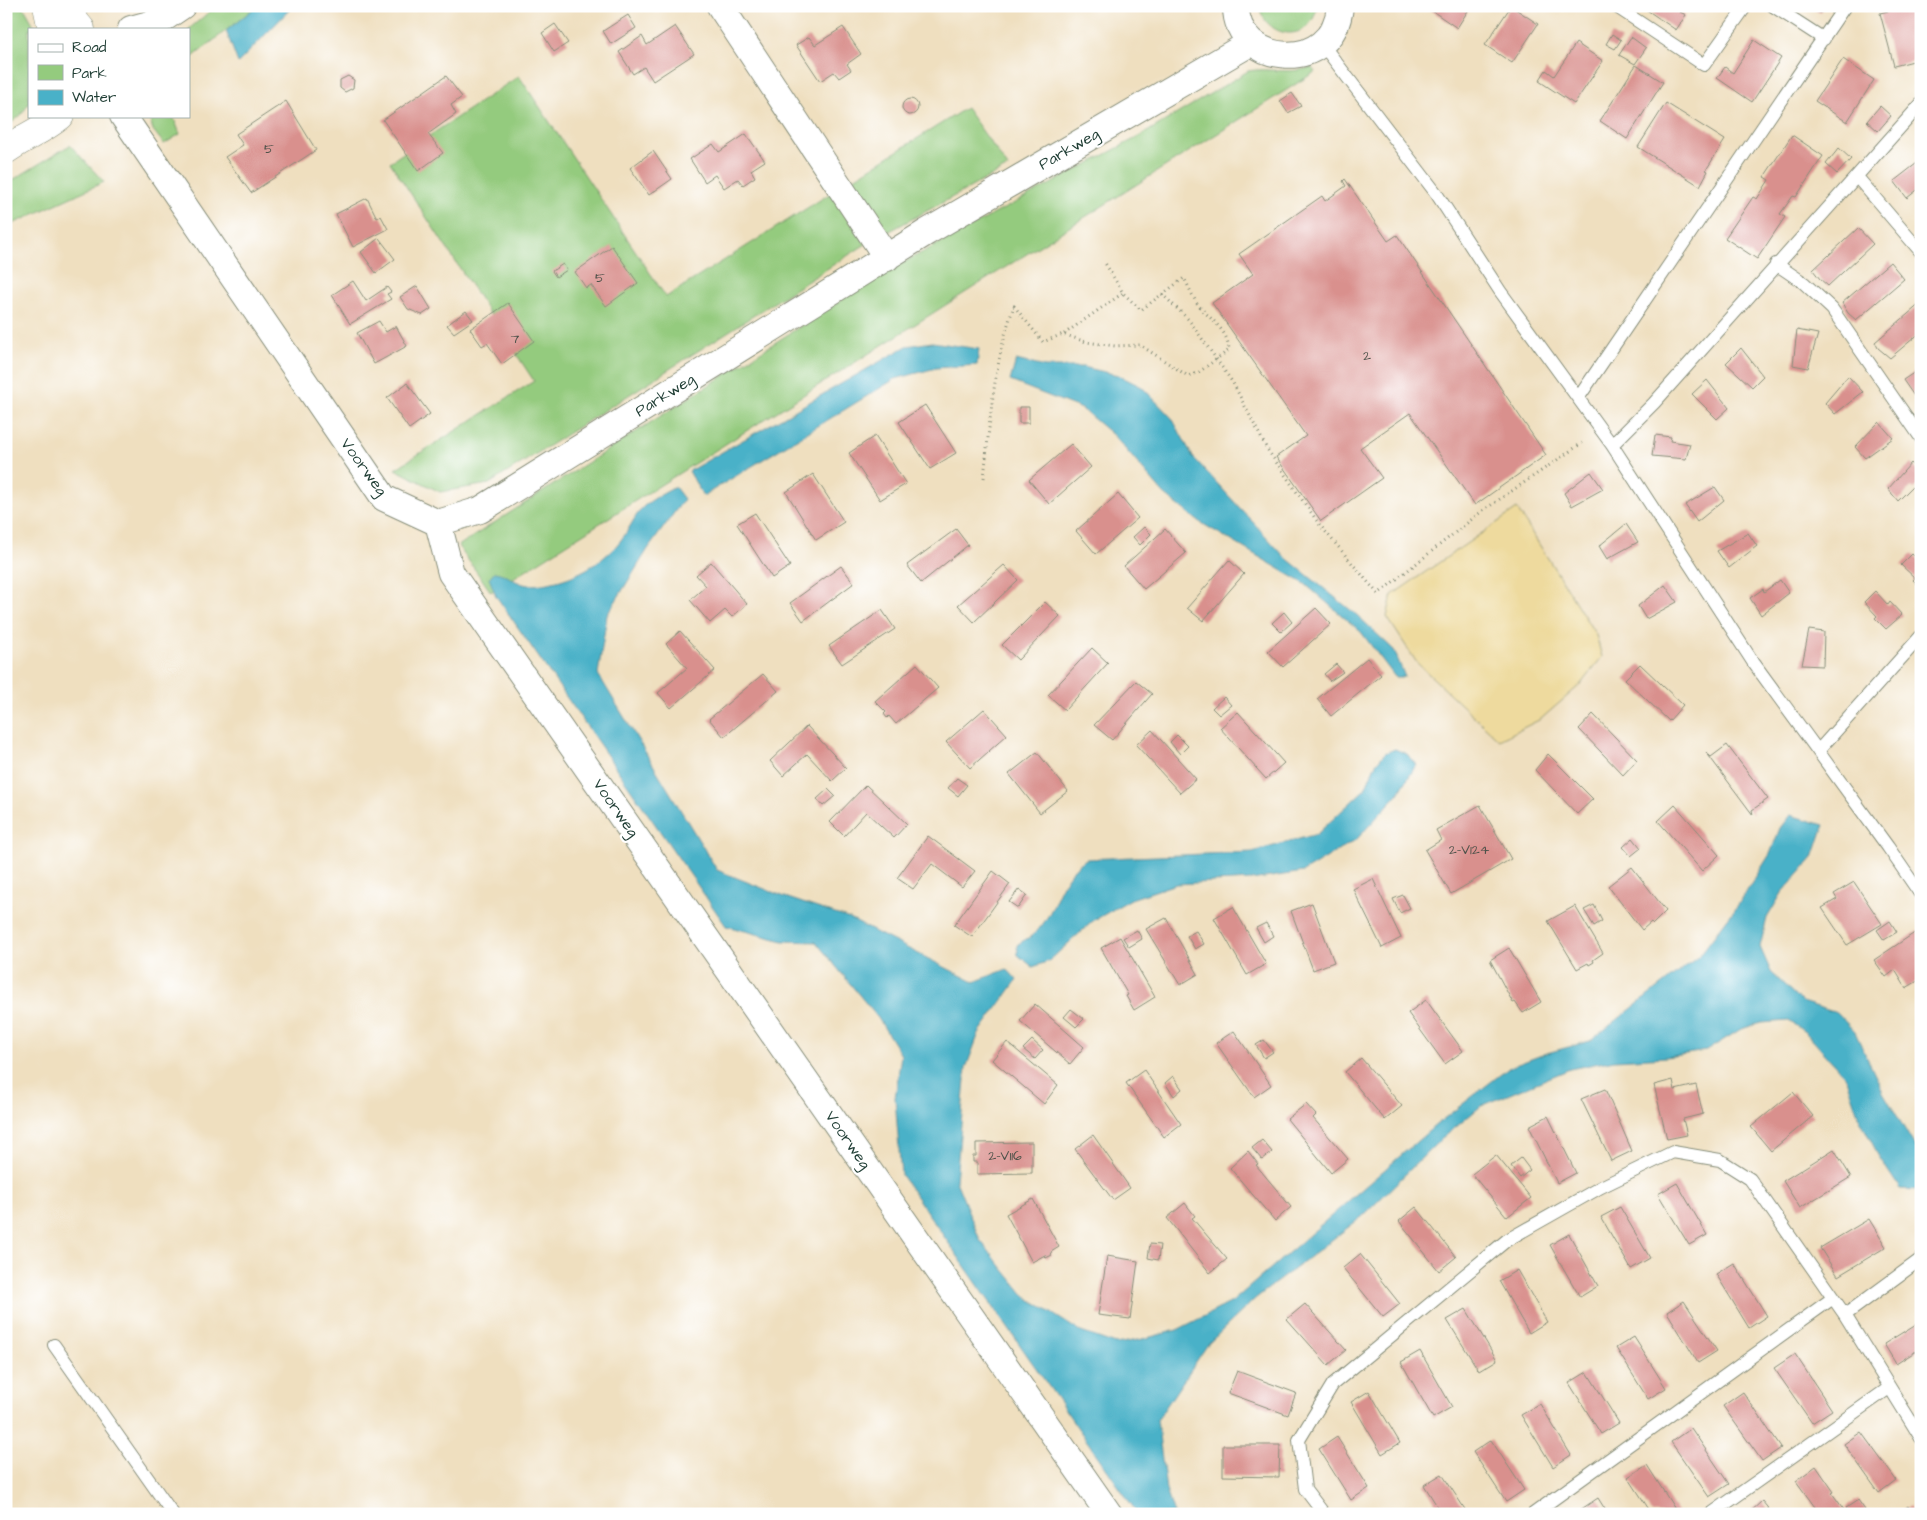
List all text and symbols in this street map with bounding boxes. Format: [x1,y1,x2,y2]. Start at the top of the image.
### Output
legend [28,28,190,118]
text: Road [72,37,107,58]
text: Park [72,63,107,84]
text: Water [72,87,116,108]
street label: Parkweg [1035,123,1104,176]
house number: 5 [264,139,274,159]
house number: 5 [595,268,605,288]
house number: 7 [511,329,520,349]
house number: 2 [1363,346,1371,366]
street label: Parkweg [631,368,700,423]
street label: Voorweg [335,434,393,501]
street label: Voorweg [587,774,644,842]
house number: 2-V124 [1449,840,1490,860]
street label: Voorweg [819,1106,876,1174]
house number: 2-V116 [988,1146,1022,1166]

